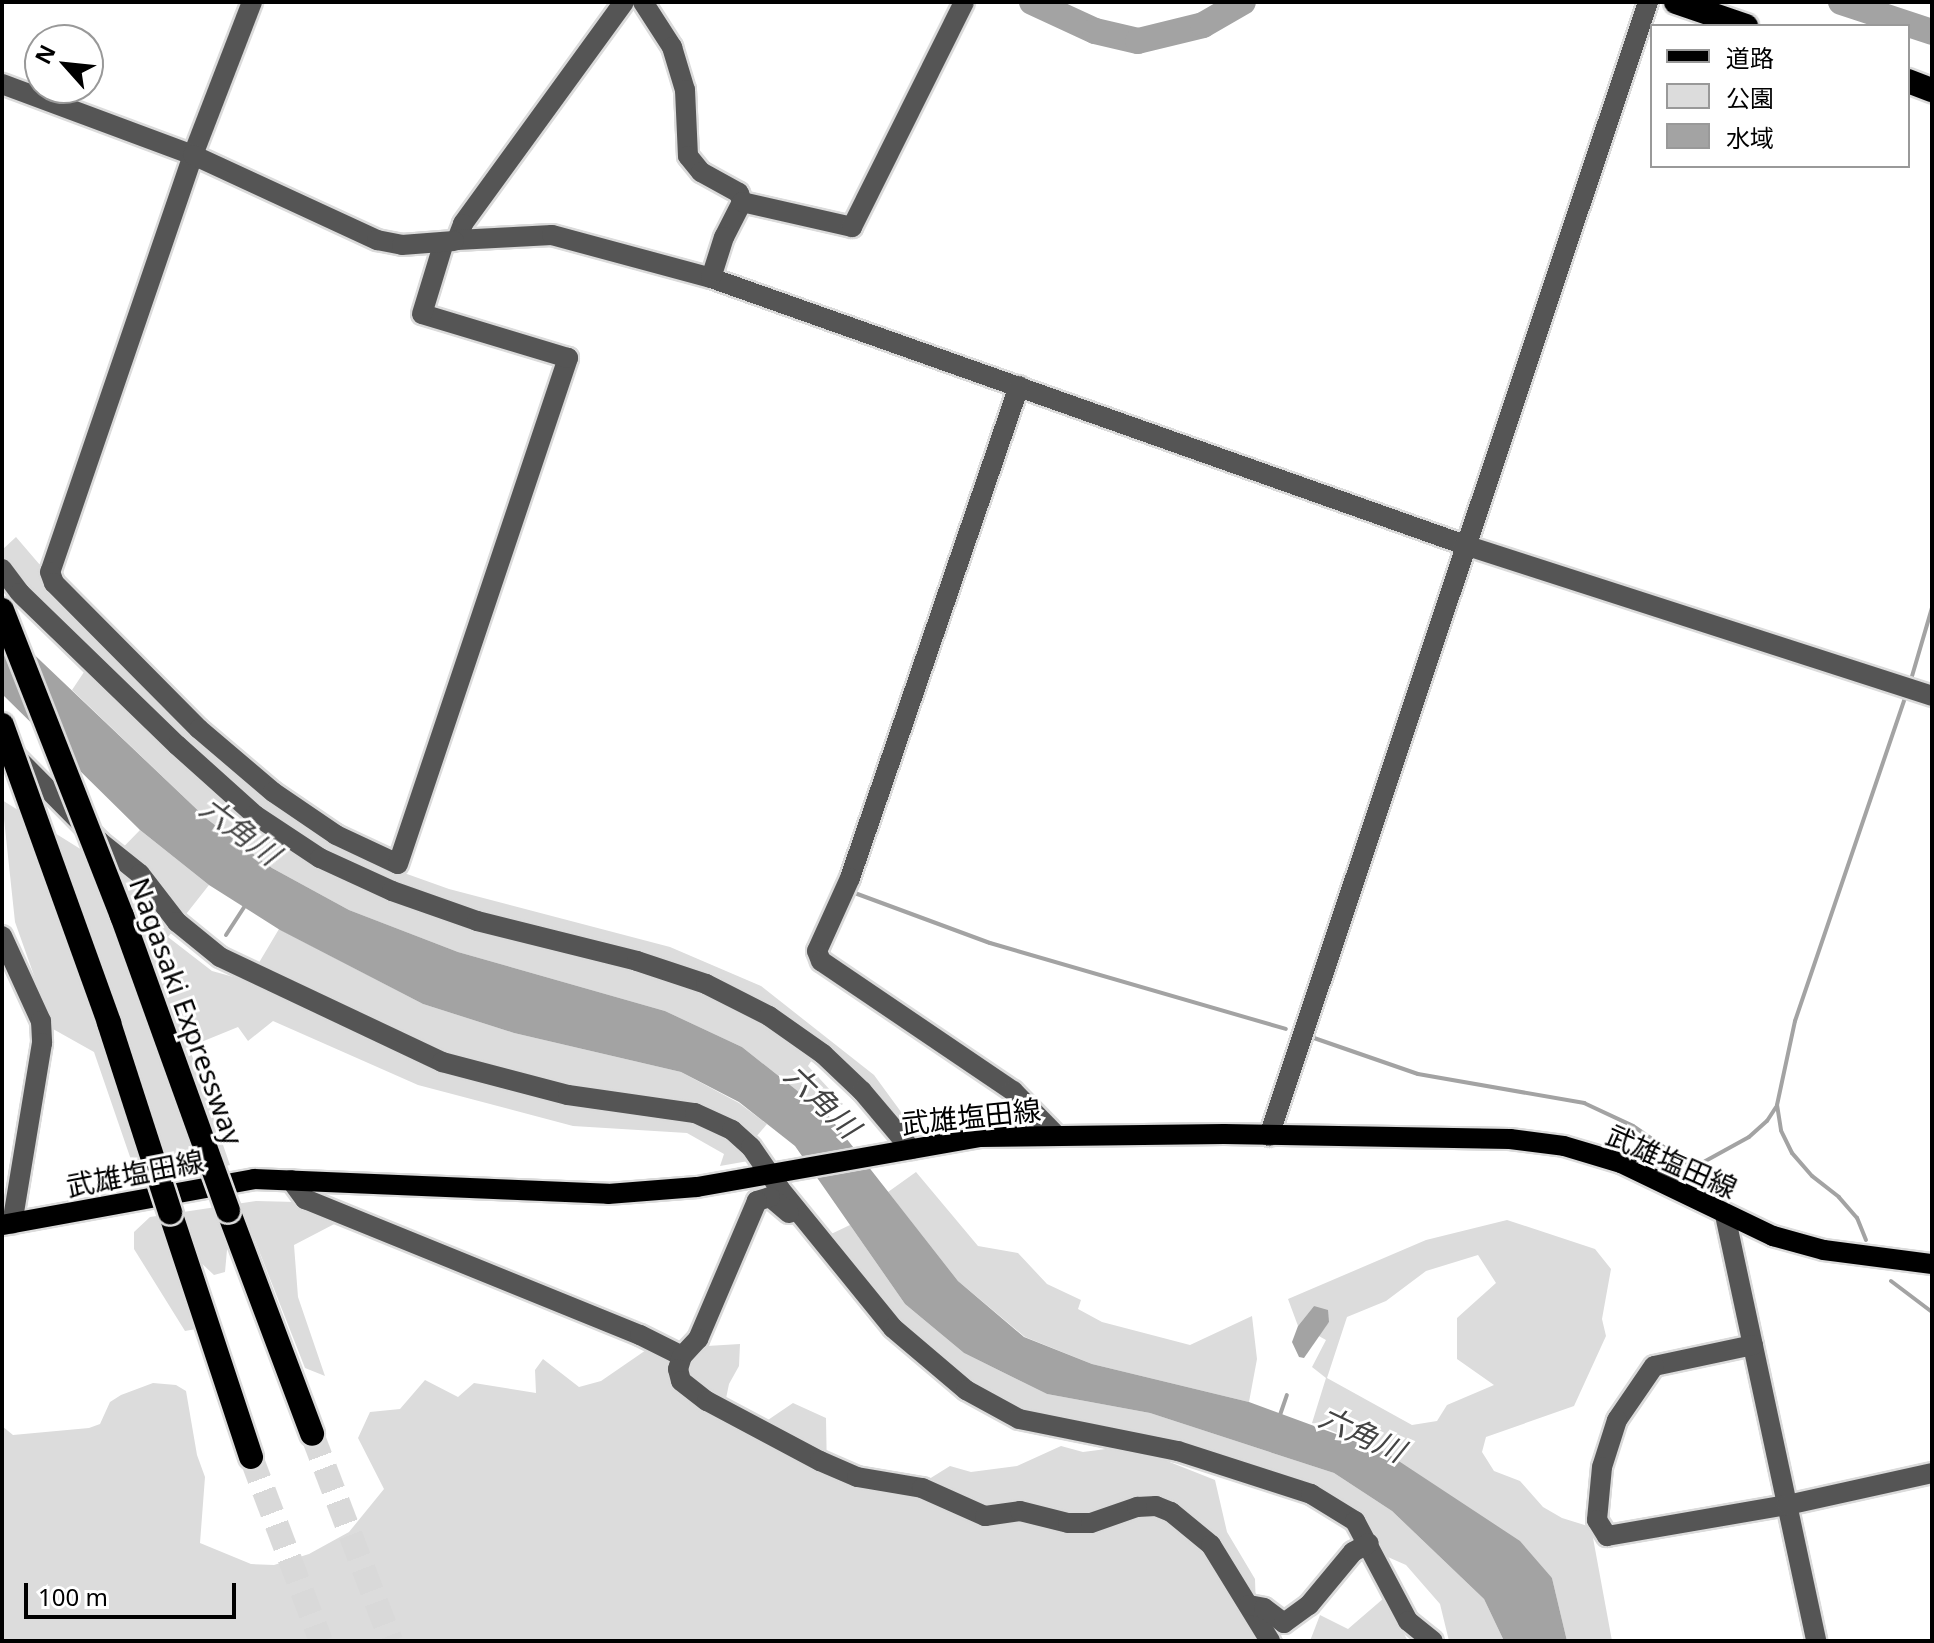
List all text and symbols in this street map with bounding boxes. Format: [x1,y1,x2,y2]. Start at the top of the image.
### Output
north arrow [24,24,104,104]
legend [1650,24,1910,168]
text: N [27,39,62,69]
text: 道路 [1726,41,1774,74]
text: 公園 [1726,81,1774,114]
text: 水域 [1726,121,1774,154]
water label: 六角川 [193,790,287,872]
street label: Nagasaki Expressway [123,873,251,1149]
water label: 六角川 [777,1057,867,1145]
street label: 武雄塩田線 [900,1092,1042,1140]
street label: 武雄塩田線 [1601,1117,1743,1205]
street label: 武雄塩田線 [63,1143,207,1203]
water label: 六角川 [1314,1399,1410,1469]
scale bar [28,1567,240,1617]
text: 100 m [38,1580,108,1613]

